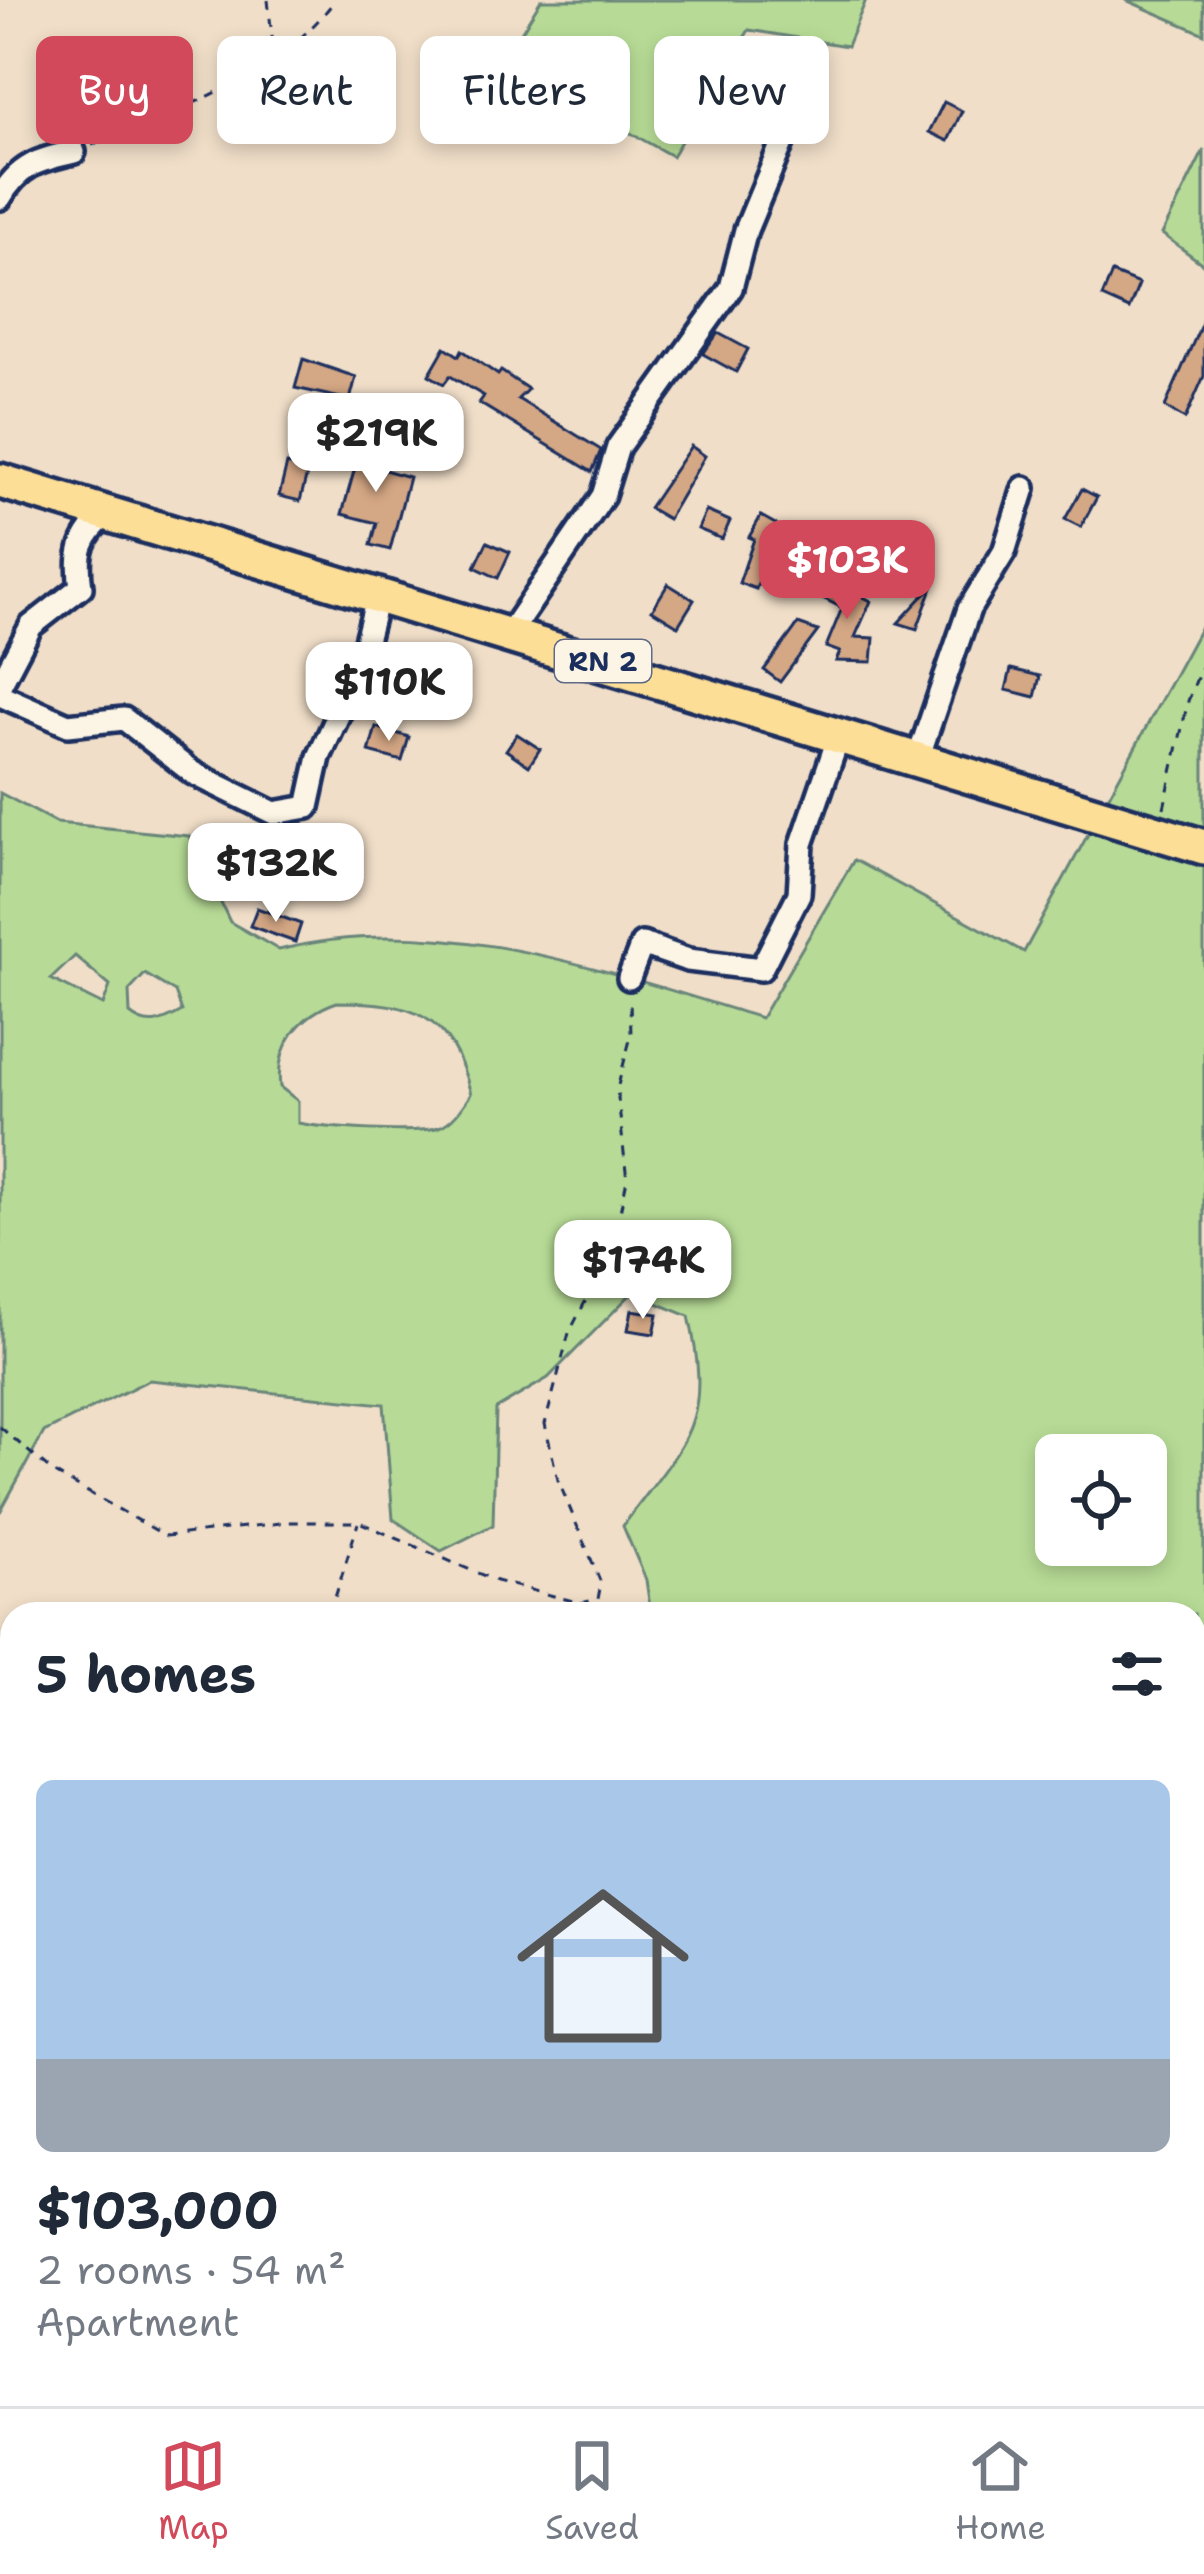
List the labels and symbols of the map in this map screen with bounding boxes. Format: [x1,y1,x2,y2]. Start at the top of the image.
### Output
pin: $219K [292,393,460,495]
pin: $103K [763,520,931,622]
road number: RN 2 [555,640,651,682]
pin: $110K [305,642,473,744]
pin: $132K [192,823,360,925]
pin: $174K [559,1220,727,1322]

